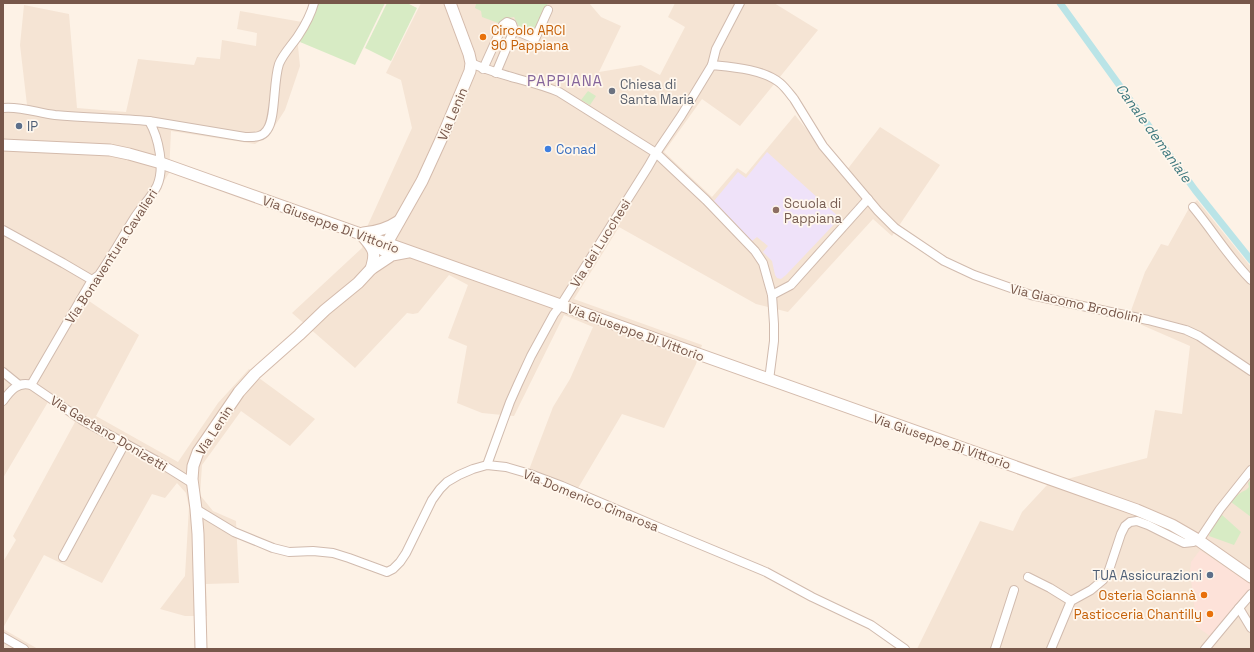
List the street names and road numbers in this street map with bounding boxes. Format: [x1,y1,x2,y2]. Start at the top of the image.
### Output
street label: Via Lenin [434,85,471,143]
street label: Via Bonaventura Cavalieri [61,186,161,327]
street label: Via Giuseppe Di Vittorio [260,192,402,257]
street label: Via dei Lucchesi [566,196,634,291]
street label: Via Giacomo Brodolini [1008,280,1143,327]
street label: Via Giuseppe Di Vittorio [565,300,707,365]
street label: Via Gaetano Donizetti [47,392,170,475]
street label: Via Lenin [192,402,237,458]
street label: Via Giuseppe Di Vittorio [871,410,1013,473]
street label: Via Domenico Cimarosa [520,465,662,536]

